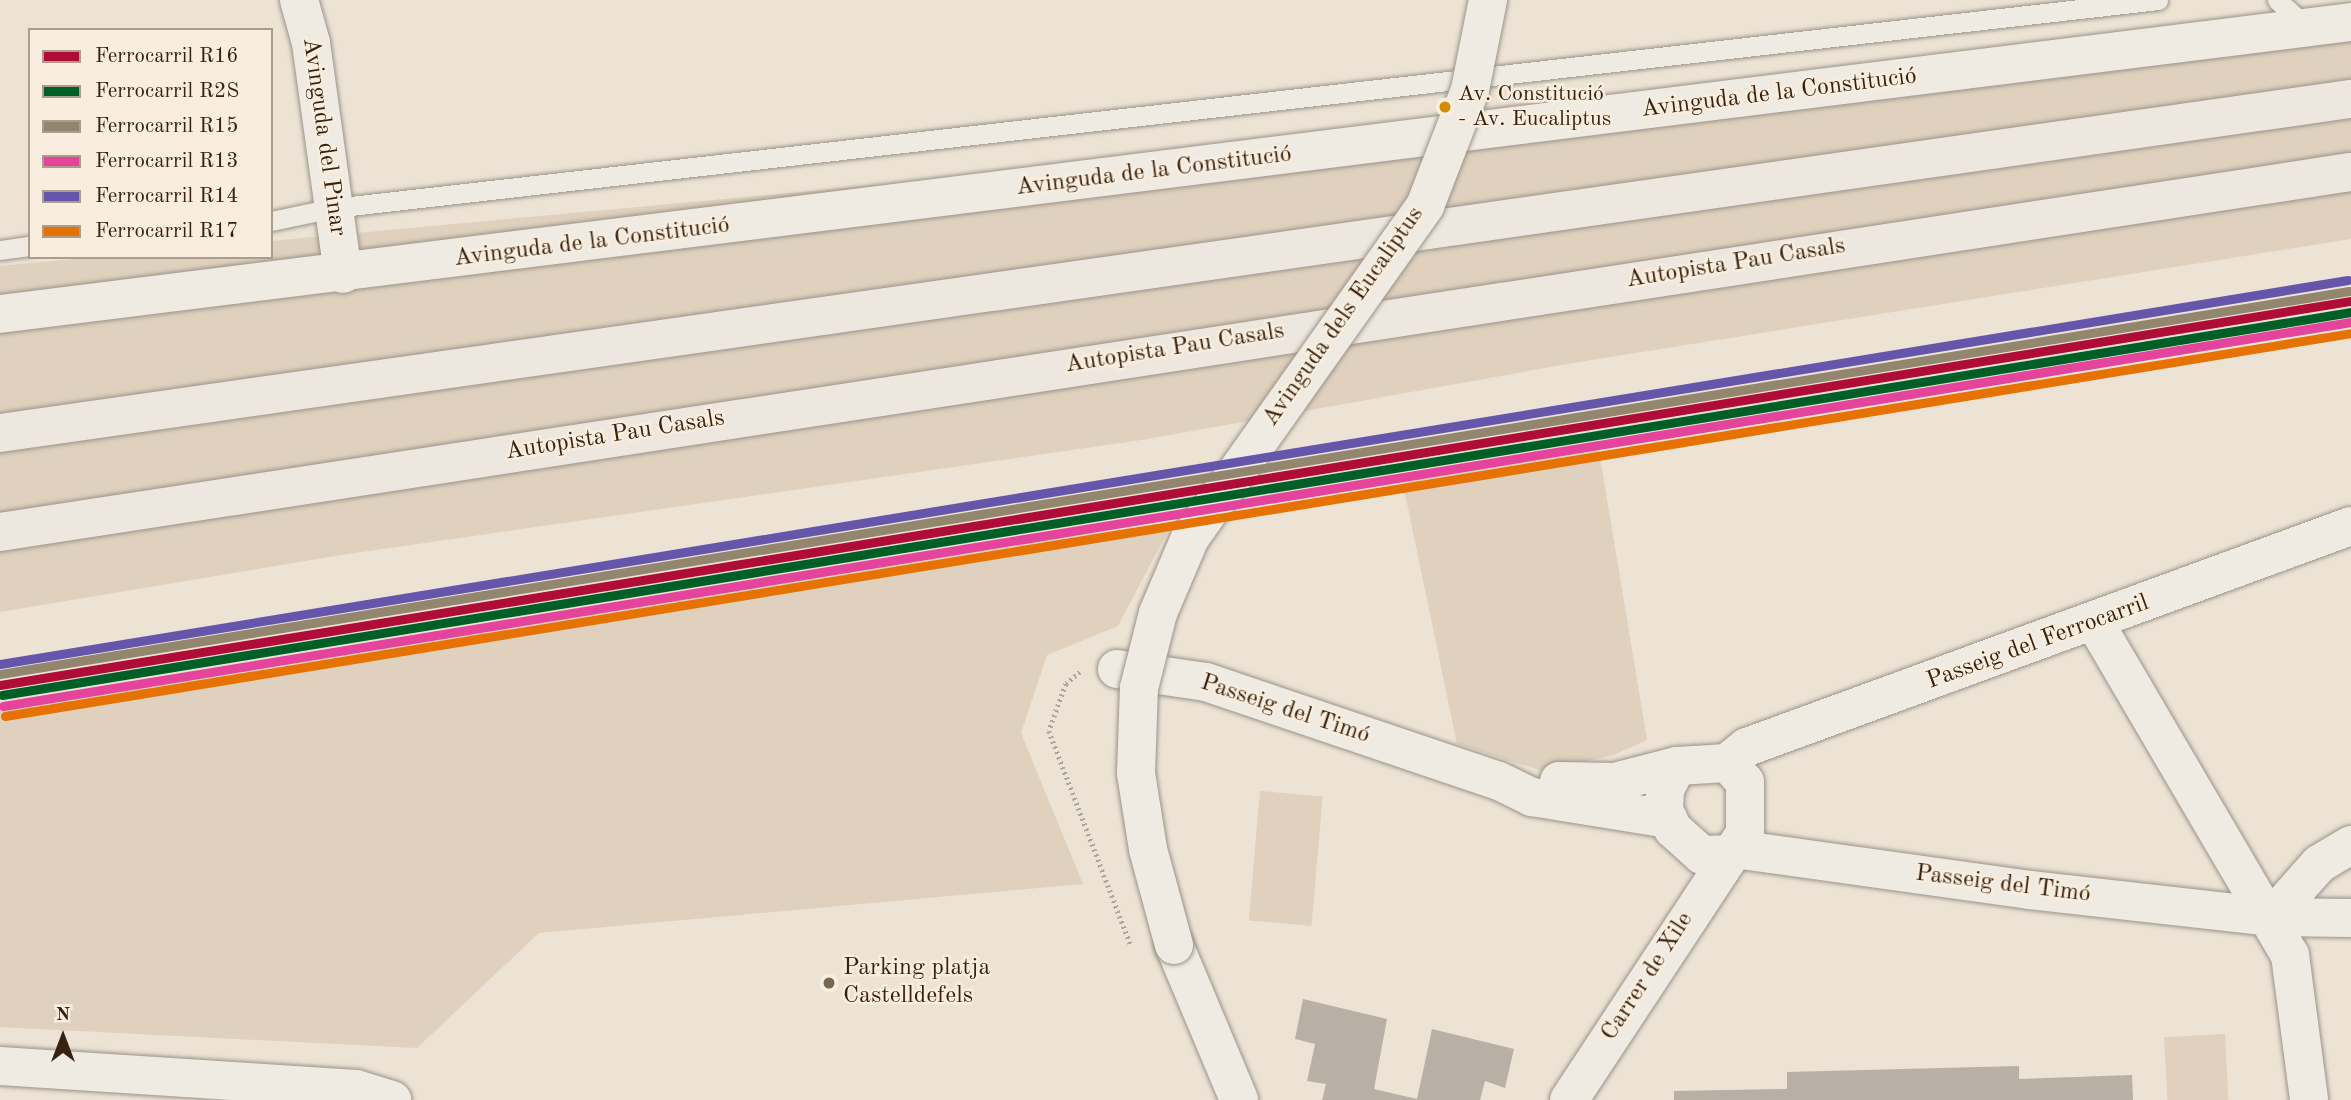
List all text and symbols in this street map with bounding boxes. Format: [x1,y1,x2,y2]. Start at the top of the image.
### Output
legend [28,28,273,259]
street label: Avinguda del Pinar [295,36,351,238]
text: Ferrocarril R16 [95,46,238,67]
street label: Avinguda de la Constitució [1640,63,1918,125]
text: Ferrocarril R2S [95,81,239,102]
place label: Av. Constitució - Av. Eucaliptus [1458,81,1611,132]
marker: Av. Constitució - Av. Eucaliptus [1438,100,1452,114]
text: Ferrocarril R15 [95,116,238,137]
street label: Avinguda de la Constitució [1015,141,1293,203]
text: Ferrocarril R13 [95,151,238,172]
text: Ferrocarril R14 [95,186,238,207]
street label: Avinguda dels Eucaliptus [1257,202,1431,432]
street label: Avinguda de la Constitució [453,212,731,274]
text: Ferrocarril R17 [95,221,238,242]
street label: Autopista Pau Casals [1624,232,1848,296]
street label: Autopista Pau Casals [1063,317,1287,381]
street label: Autopista Pau Casals [503,404,727,468]
street label: Passeig del Ferrocarril [1923,589,2153,697]
street label: Passeig del Timó [1197,669,1373,751]
street label: Passeig del Timó [1914,860,2092,910]
street label: Carrer de Xile [1596,907,1700,1047]
place label: Parking platja Castelldefels [843,955,990,1011]
marker: Parking platja Castelldefels [821,975,837,991]
north arrow [28,1002,98,1072]
text: N [56,1006,70,1025]

